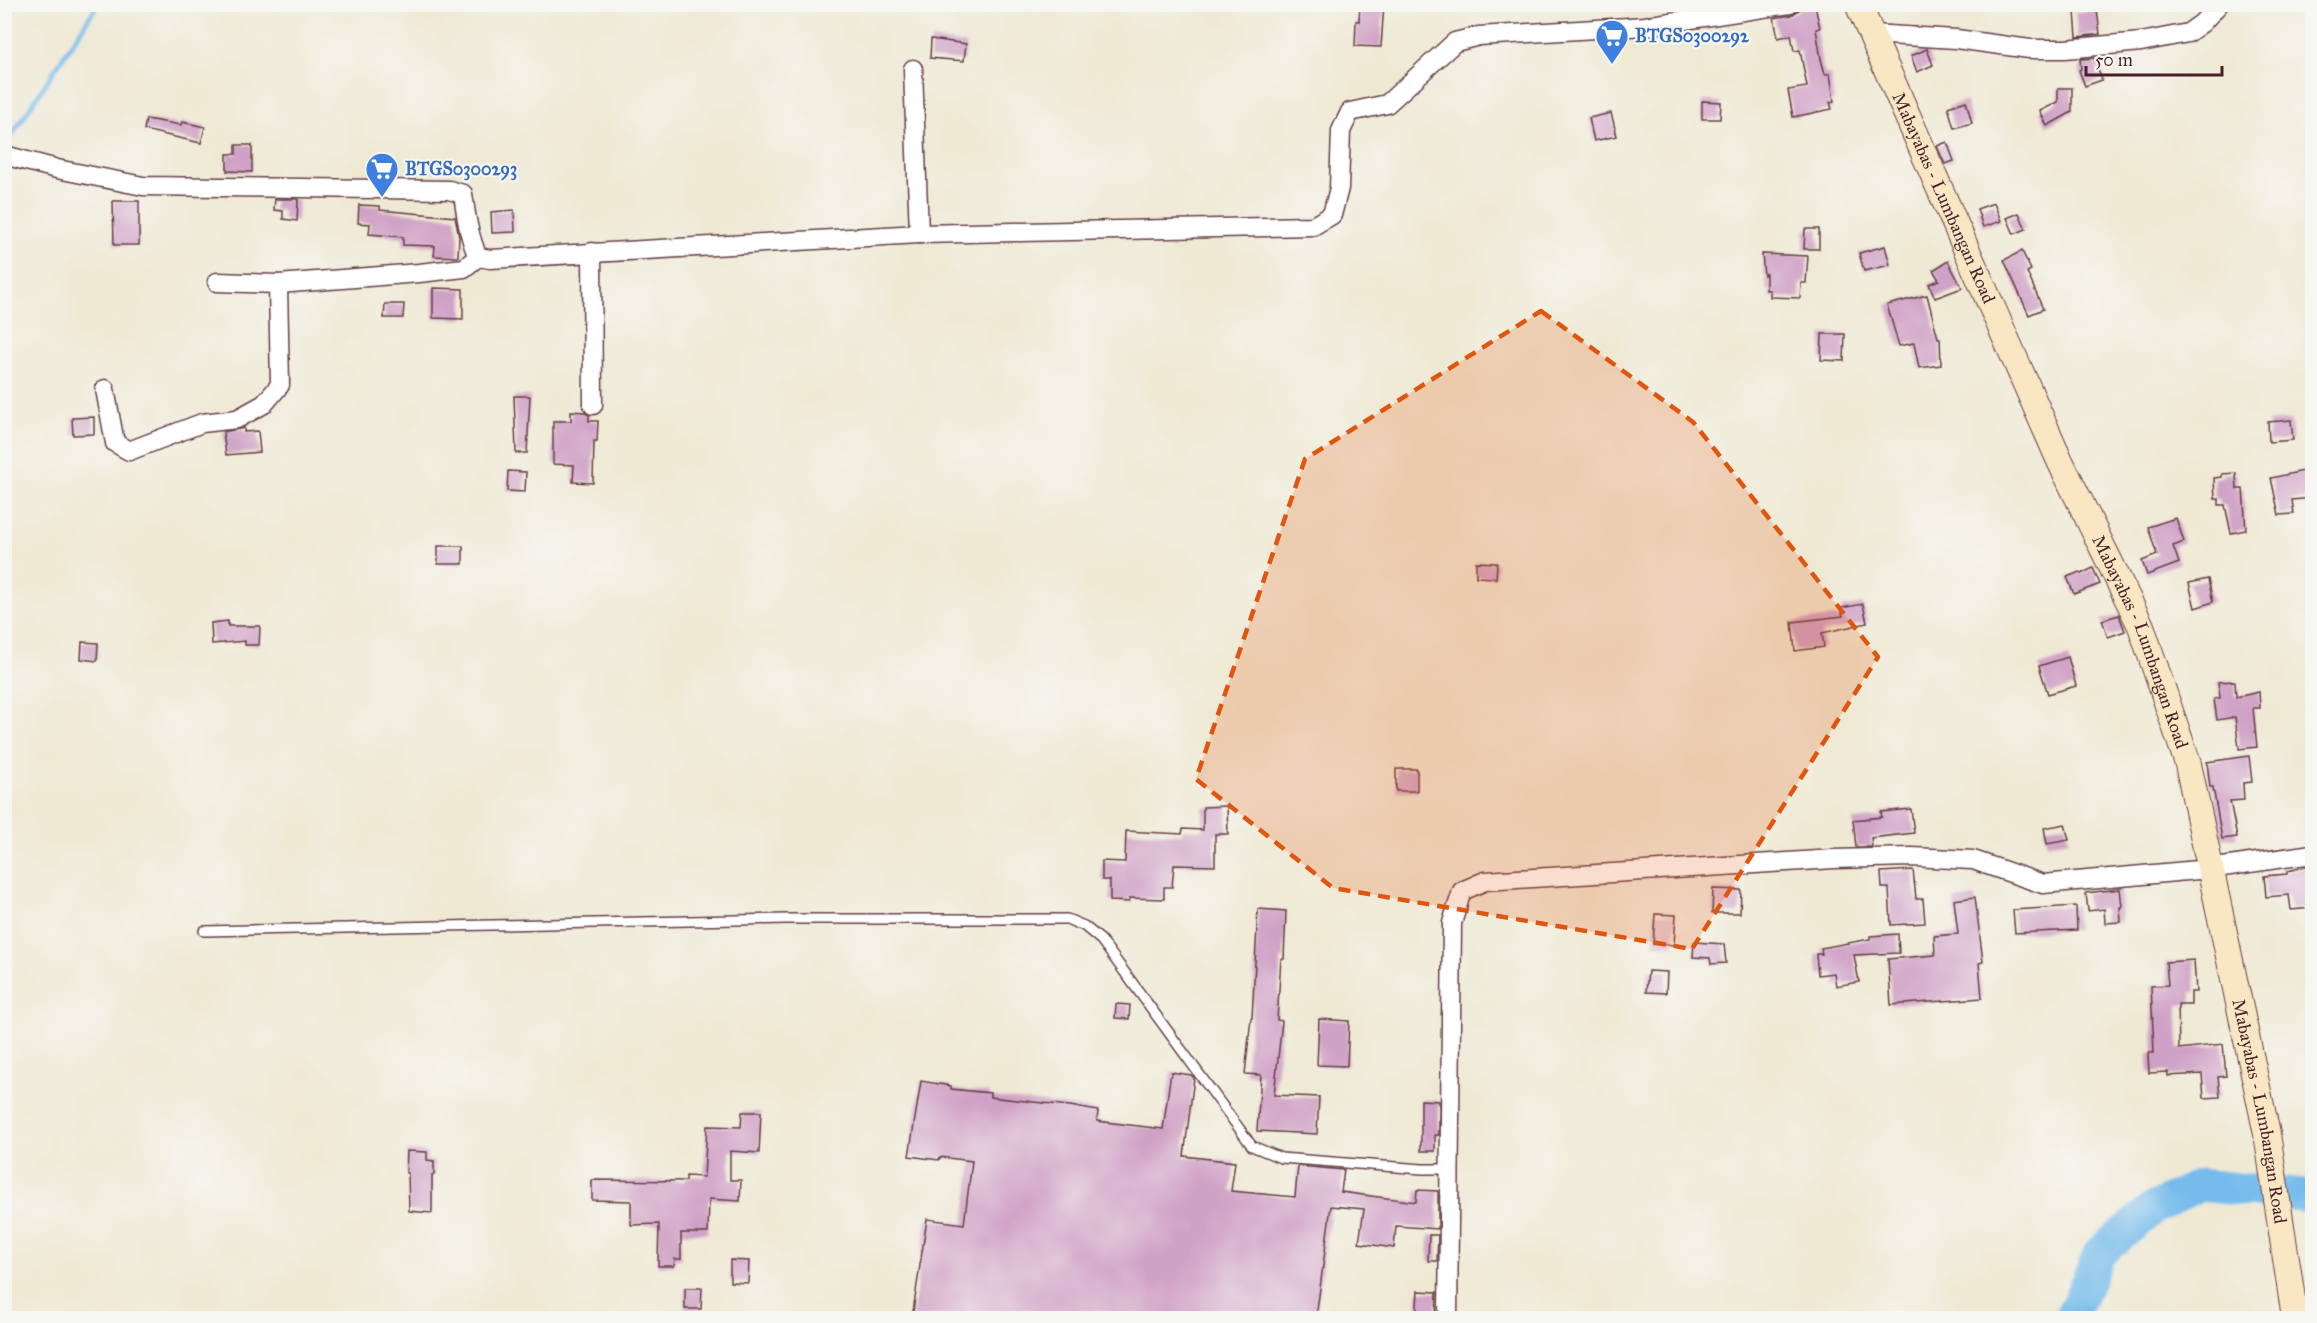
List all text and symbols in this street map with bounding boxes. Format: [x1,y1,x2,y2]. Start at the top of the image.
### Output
supermarket icon: BTGS0300292 [1594,18,1630,65]
place label: BTGS0300292 [1635,25,1750,48]
scale bar [2086,39,2222,77]
text: 50 m [2095,49,2133,71]
street label: Mabayabas - Lumbangan Road [1887,89,2000,307]
supermarket icon: BTGS0300293 [364,151,400,198]
place label: BTGS0300293 [405,158,517,181]
street label: Mabayabas - Lumbangan Road [2087,532,2193,751]
street label: Mabayabas - Lumbangan Road [2227,997,2292,1225]

